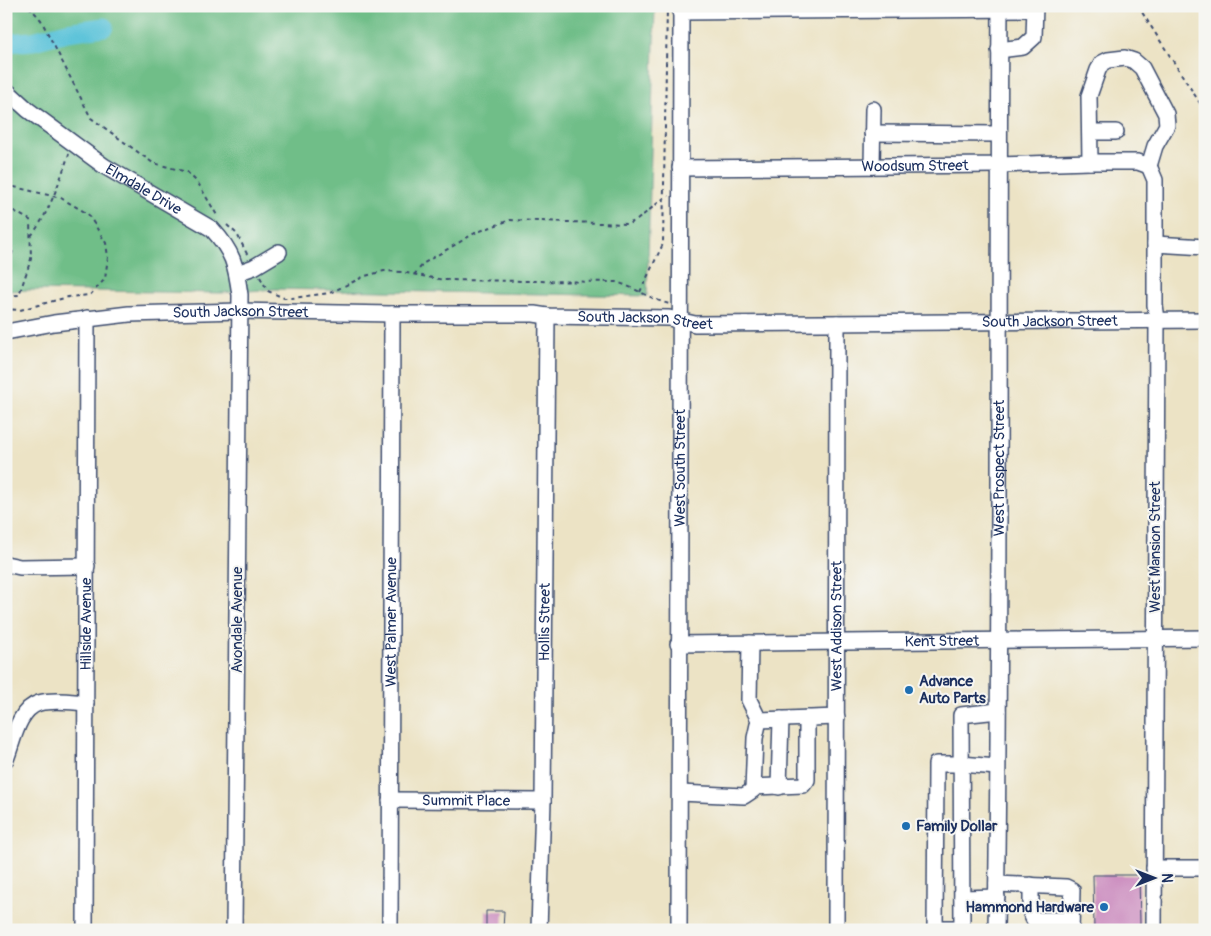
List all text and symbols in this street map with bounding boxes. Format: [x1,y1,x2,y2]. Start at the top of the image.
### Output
street label: Woodsum Street [861,156,970,176]
street label: Elmdale Drive [102,160,186,220]
street label: South Jackson Street [172,302,310,323]
street label: South Jackson Street [577,308,714,334]
street label: South Jackson Street [982,312,1119,332]
street label: West Prospect Street [990,399,1009,536]
street label: West South Street [671,408,690,527]
street label: West Mansion Street [1146,480,1165,613]
street label: West Palmer Avenue [382,556,401,687]
street label: West Addison Street [827,560,847,691]
street label: Avondale Avenue [228,566,247,673]
street label: Hillside Avenue [77,577,96,671]
street label: Hollis Street [535,582,555,661]
street label: Kent Street [905,632,980,651]
place label: Advance Auto Parts [919,672,986,708]
marker: Advance Auto Parts [903,684,915,696]
street label: Summit Place [422,791,511,811]
place label: Family Dollar [916,817,998,836]
marker: Family Dollar [900,820,912,832]
north arrow [1128,854,1178,904]
text: N [1158,873,1175,883]
place label: Hammond Hardware [965,898,1095,917]
marker: Hammond Hardware [1098,901,1110,913]

